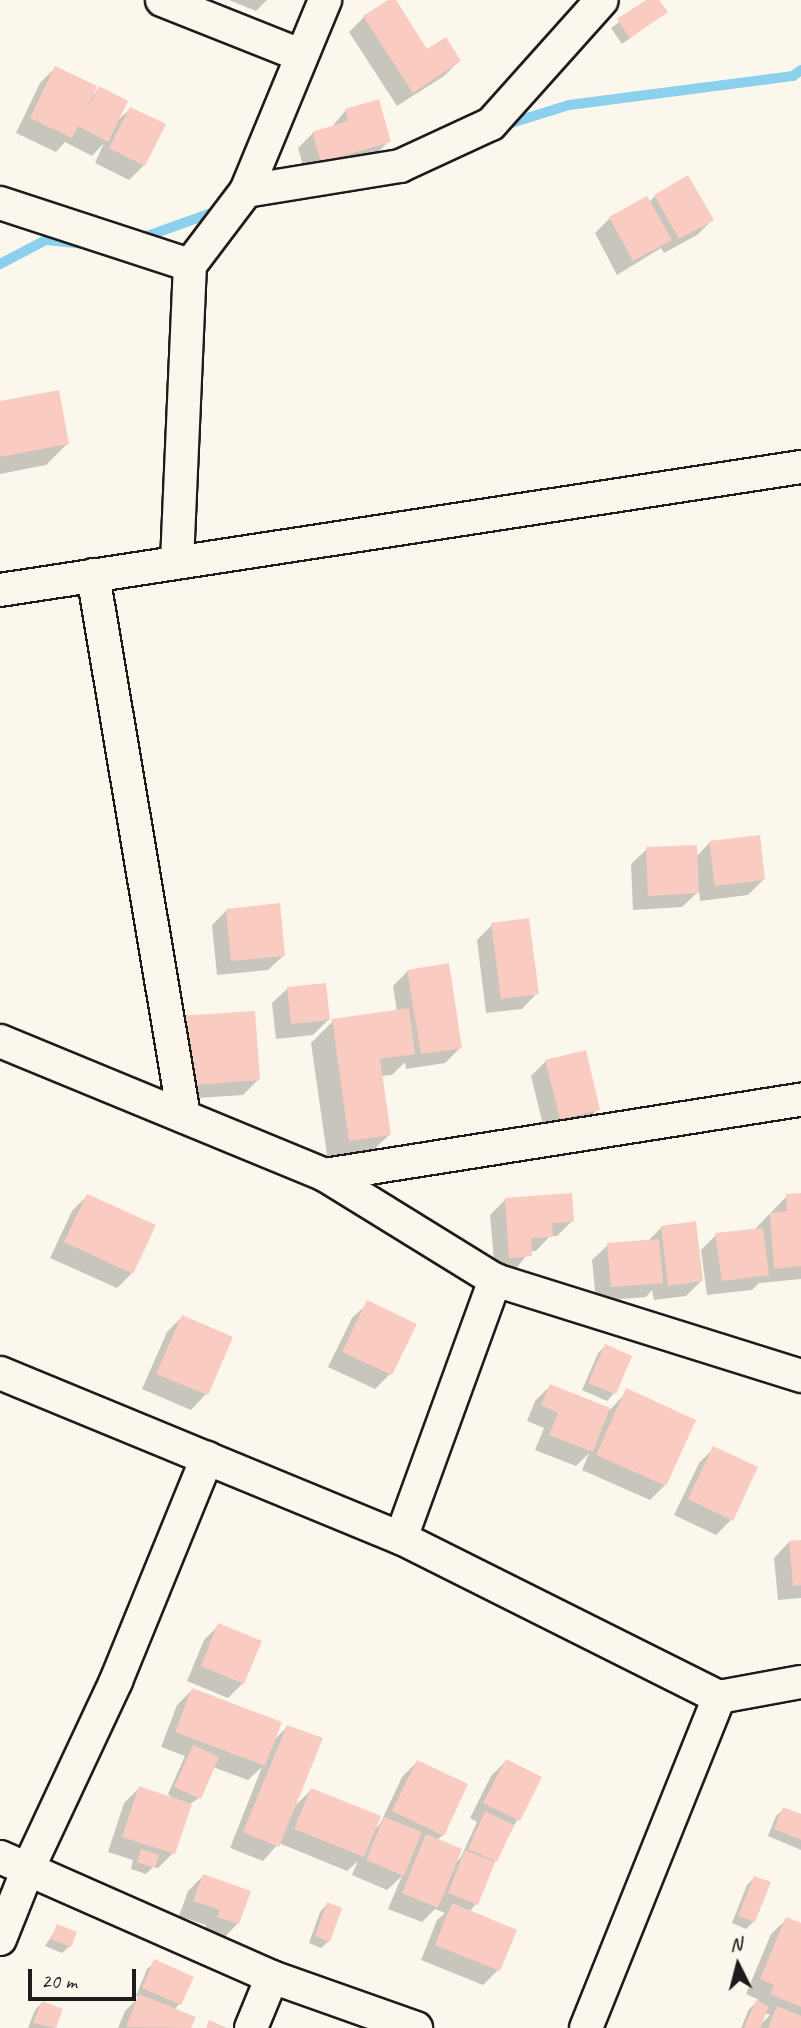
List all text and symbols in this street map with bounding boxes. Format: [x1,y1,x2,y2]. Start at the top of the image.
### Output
north arrow [703,1930,773,2000]
text: N [729,1932,743,1957]
scale bar [32,1954,140,1998]
text: 20 m [41,1968,77,1994]

